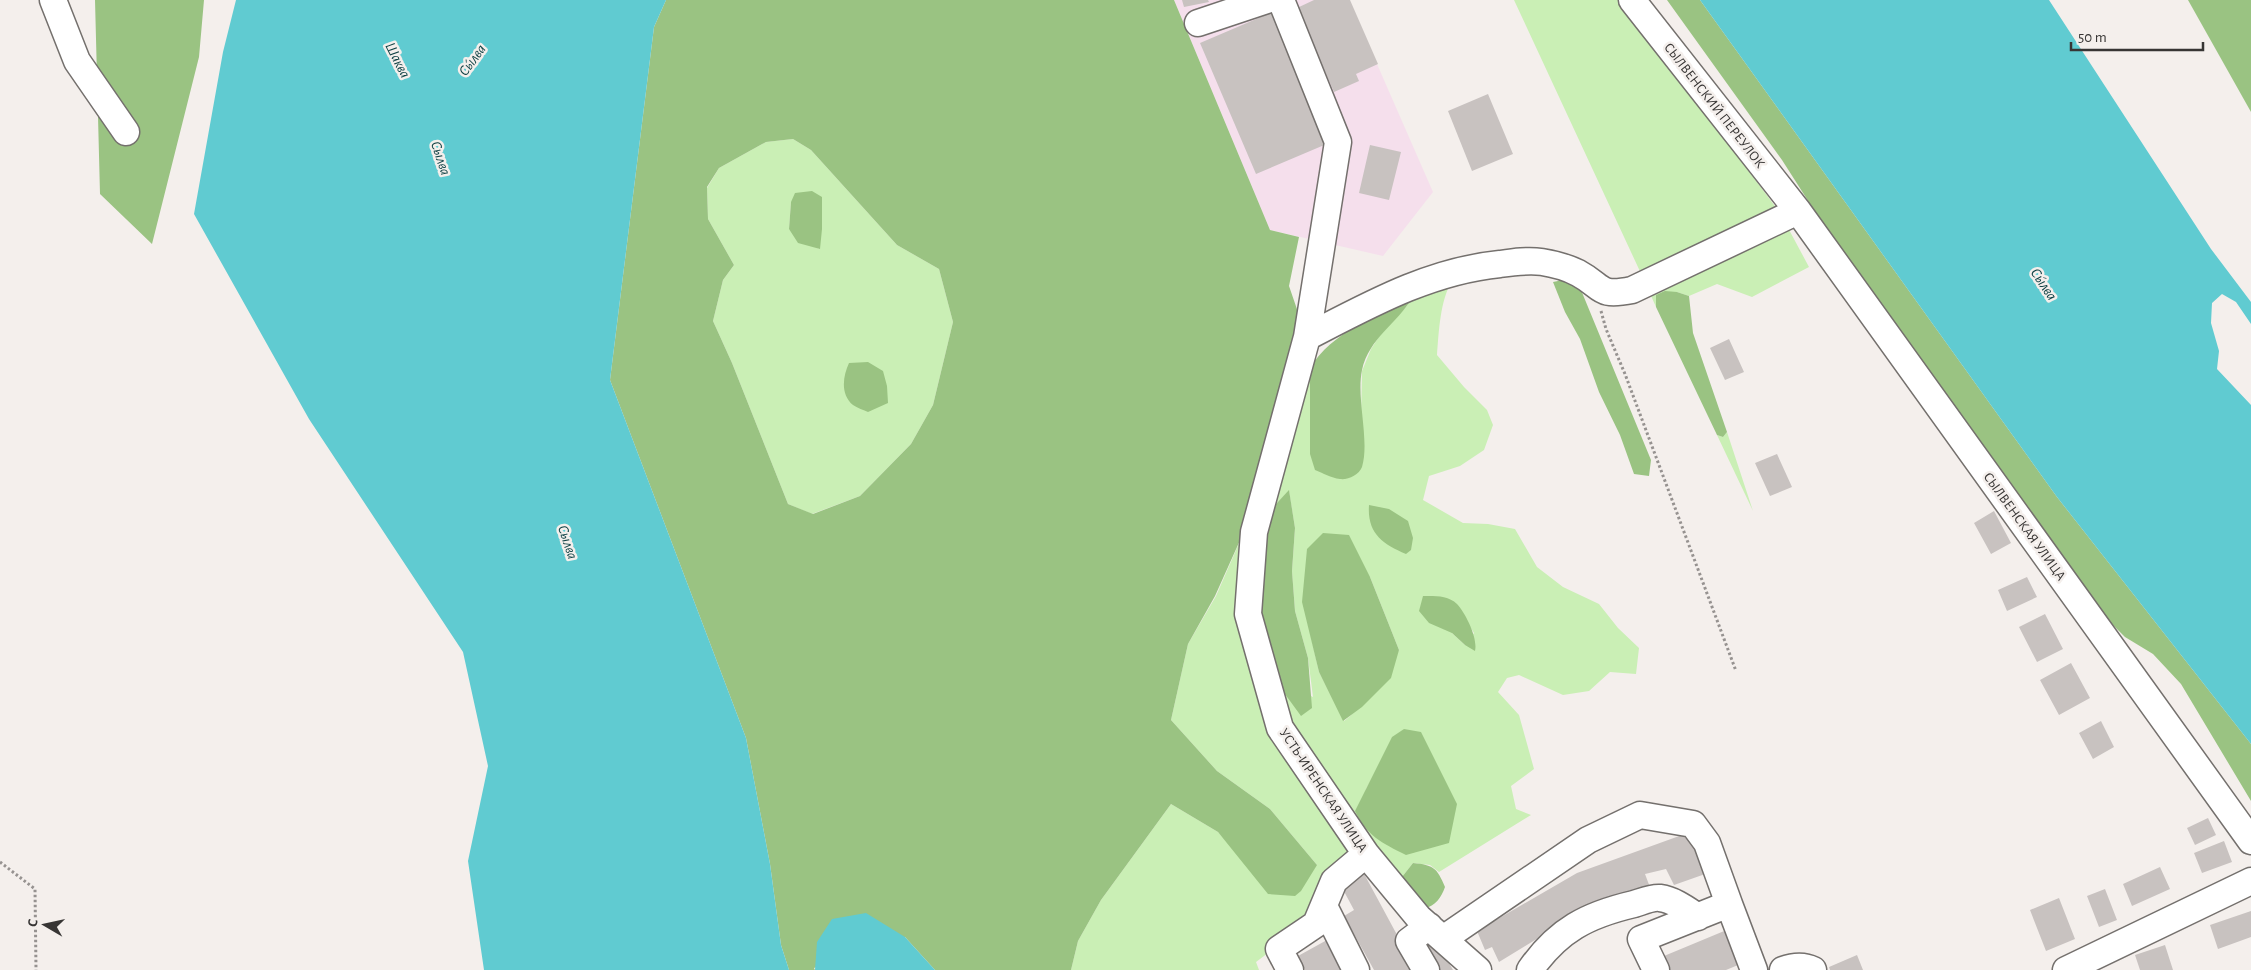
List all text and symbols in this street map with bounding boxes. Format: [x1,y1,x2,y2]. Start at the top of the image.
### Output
scale bar [2071,20,2204,52]
text: 50 m [2078,30,2107,45]
water label: Шаква [382,40,413,80]
street label: СЫЛВЕНСКИЙ ПЕРЕУЛОК [1661,40,1768,171]
water label: Сы́лва [456,42,489,79]
water label: Сылва [428,139,453,177]
water label: Сы́лва [2028,266,2060,303]
street label: СЫЛВЕНСКАЯ УЛИЦА [1980,470,2068,583]
water label: Сылва [555,523,580,561]
street label: УСТЬ-ИРЕНСКАЯ УЛИЦА [1277,726,1370,855]
north arrow [20,900,70,950]
text: С [26,918,41,928]

